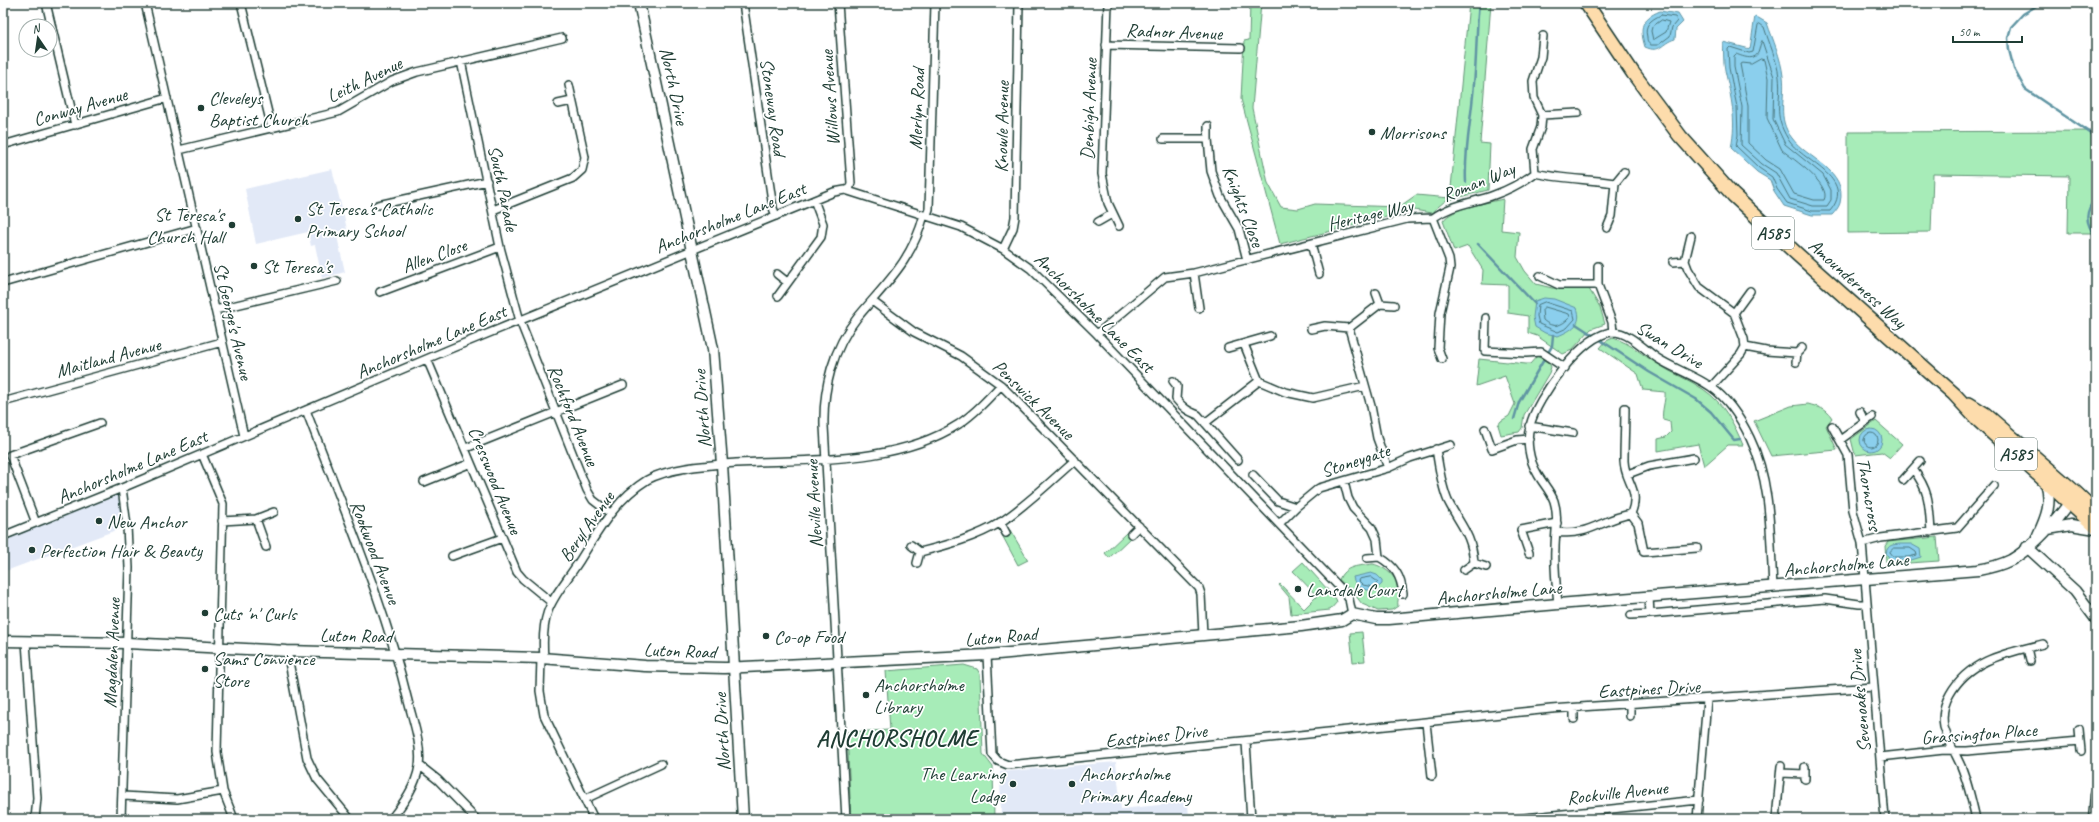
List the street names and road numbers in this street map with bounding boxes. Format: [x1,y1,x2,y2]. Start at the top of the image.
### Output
street label: Radnor Avenue [1126,18,1224,46]
street label: North Drive [654,45,694,129]
street label: Willows Avenue [815,48,845,146]
street label: Leith Avenue [323,51,408,108]
street label: Denbigh Avenue [1075,56,1103,160]
street label: Stoneway Road [754,57,792,161]
street label: Merlyn Road [904,64,931,150]
street label: Knowle Avenue [989,79,1015,173]
street label: Conway Avenue [31,82,132,132]
street label: South Parade [482,143,524,235]
street label: Roman Way [1439,156,1520,207]
street label: Knights Close [1217,162,1270,252]
street label: Anchorsholme Lane East [651,176,811,259]
street label: Heritage Way [1325,193,1417,236]
road number: A585 [1752,217,1794,249]
street label: Allen Close [399,233,472,279]
street label: Amounderness Way [1803,234,1912,335]
street label: Anchorsholme Lane East [1029,247,1161,379]
street label: St George's Avenue [208,260,259,384]
street label: Anchorsholme Lane East [353,299,512,384]
street label: Swan Drive [1632,316,1709,375]
street label: Maitland Avenue [53,332,165,383]
street label: Penswick Avenue [987,355,1081,446]
street label: Rochford Avenue [542,361,605,471]
street label: North Drive [687,367,717,449]
street label: Cresswood Avenue [463,423,528,539]
street label: Anchorsholme Lane East [54,424,213,509]
street label: Stoneygate [1318,438,1394,483]
road number: A585 [1995,438,2037,470]
street label: Thorncross [1851,456,1888,535]
street label: Neville Avenue [800,457,828,549]
street label: Beryl Avenue [554,485,621,567]
street label: Rookwood Avenue [344,497,407,609]
street label: Anchorsholme Lane [1783,547,1911,582]
street label: Anchorsholme Lane [1436,575,1564,610]
street label: Magdalen Avenue [98,596,126,708]
street label: Luton Road [964,622,1041,652]
street label: Luton Road [320,623,395,649]
street label: Luton Road [643,638,719,664]
street label: Sevenoaks Drive [1843,647,1876,753]
street label: Eastpines Drive [1598,674,1702,704]
street label: North Drive [708,690,736,772]
street label: Grassington Place [1920,718,2040,750]
street label: Eastpines Drive [1104,719,1210,753]
street label: Rockville Avenue [1566,776,1670,810]

